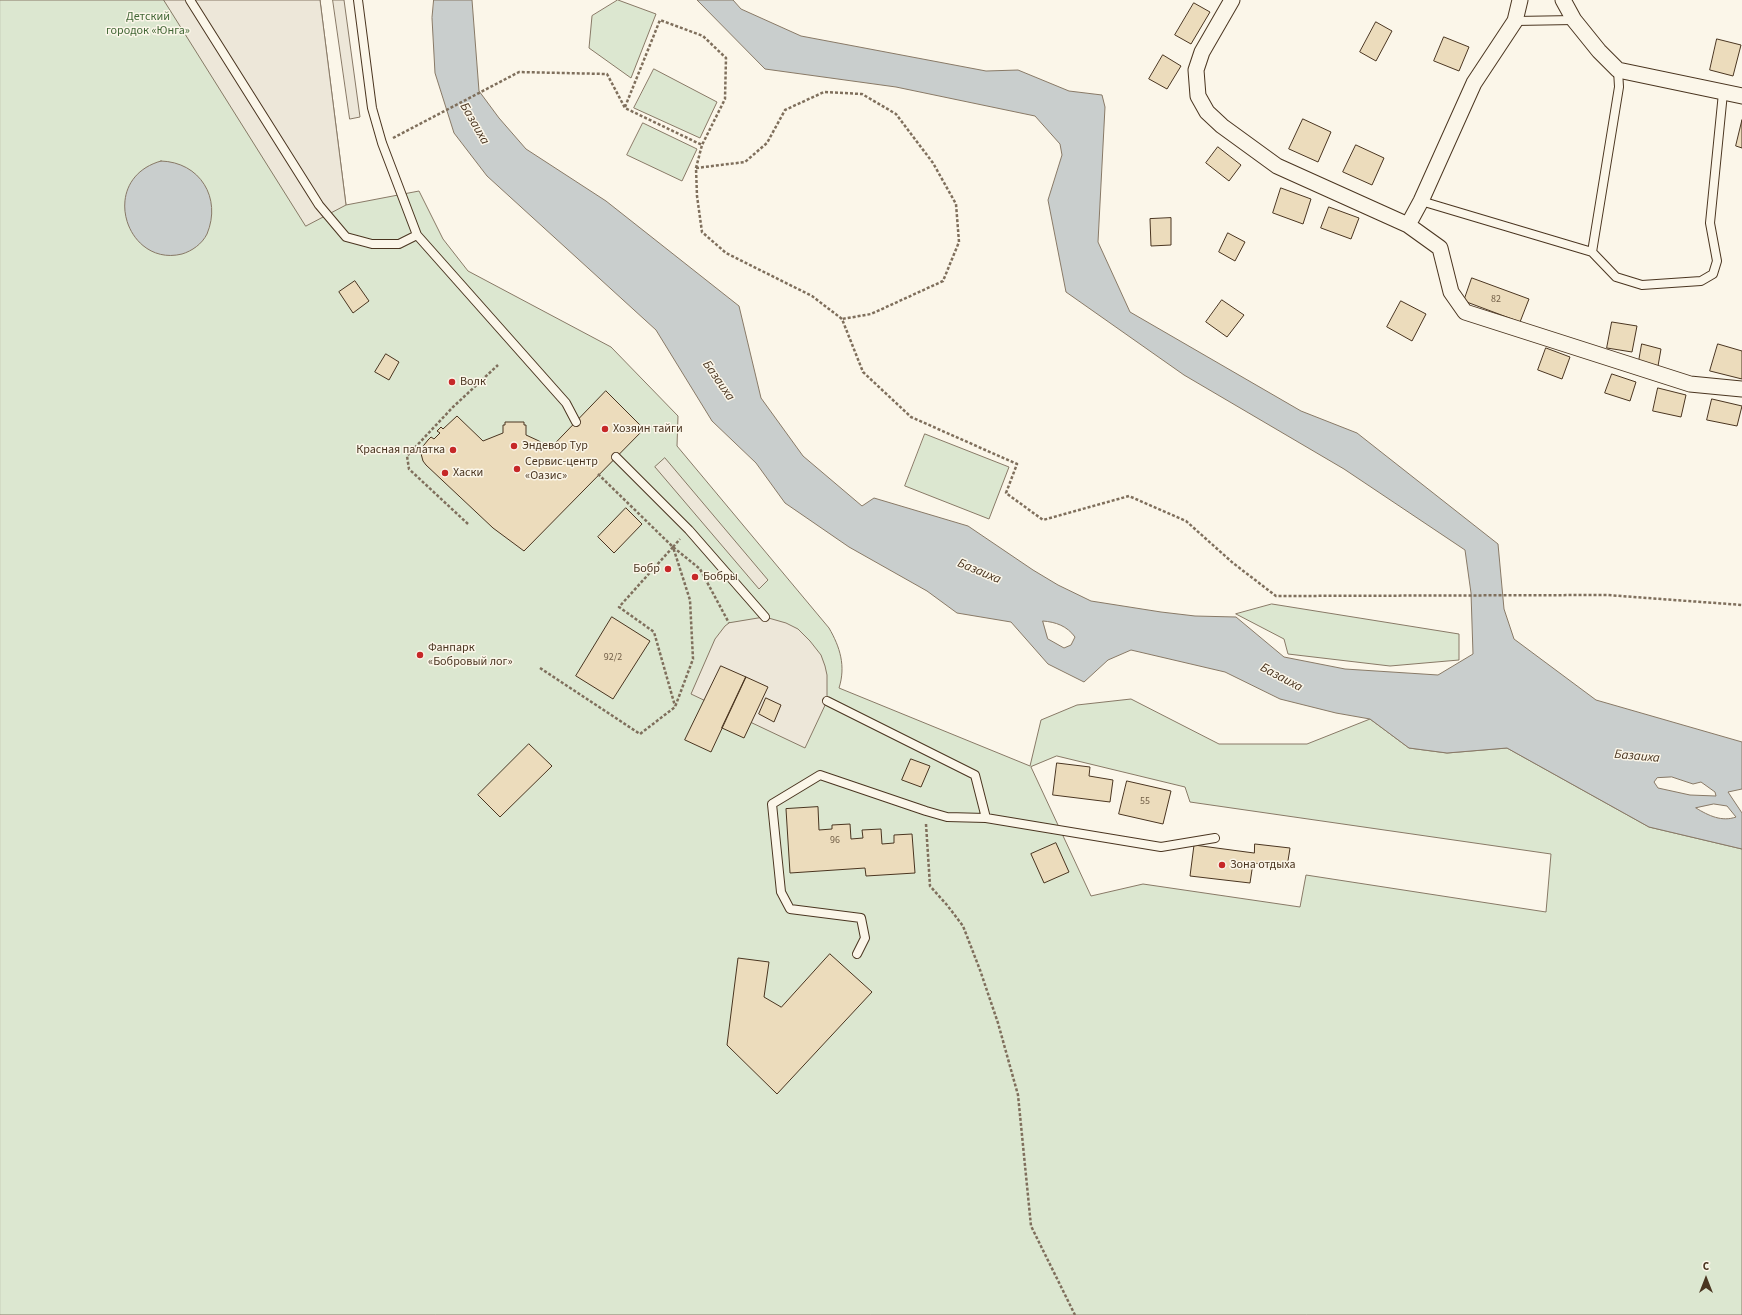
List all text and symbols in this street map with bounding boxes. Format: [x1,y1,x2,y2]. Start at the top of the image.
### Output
park label: Детский городок «Юнга» [106,10,190,38]
water label: Базаиха [456,100,492,148]
house number: 82 [1491,294,1501,306]
water label: Базаиха [698,358,738,404]
place label: Волк [460,375,486,389]
marker: Волк [447,377,457,387]
place label: Хозяин тайги [613,422,683,436]
marker: Хозяин тайги [600,424,610,434]
place label: Эндевор Тур [522,439,588,453]
marker: Эндевор Тур [509,441,519,451]
place label: Красная палатка [356,443,445,457]
marker: Красная палатка [448,445,458,455]
place label: Сервис-центр «Оазис» [525,455,598,483]
marker: Сервис-центр «Оазис» [512,464,522,474]
place label: Хаски [453,466,483,480]
marker: Хаски [440,468,450,478]
water label: Базаиха [955,556,1003,588]
place label: Бобр [633,562,660,576]
marker: Бобр [663,564,673,574]
place label: Бобры [703,570,738,584]
marker: Бобры [690,572,700,582]
place label: Фанпарк «Бобровый лог» [428,641,513,669]
marker: Фанпарк «Бобровый лог» [415,650,425,660]
house number: 92/2 [604,652,622,664]
water label: Базаиха [1257,660,1305,696]
water label: Базаиха [1614,747,1660,767]
house number: 55 [1140,796,1150,808]
house number: 96 [830,835,840,847]
place label: Зона отдыха [1230,858,1296,872]
marker: Зона отдыха [1217,860,1227,870]
north arrow [1686,1259,1726,1299]
text: С [1703,1259,1709,1274]

